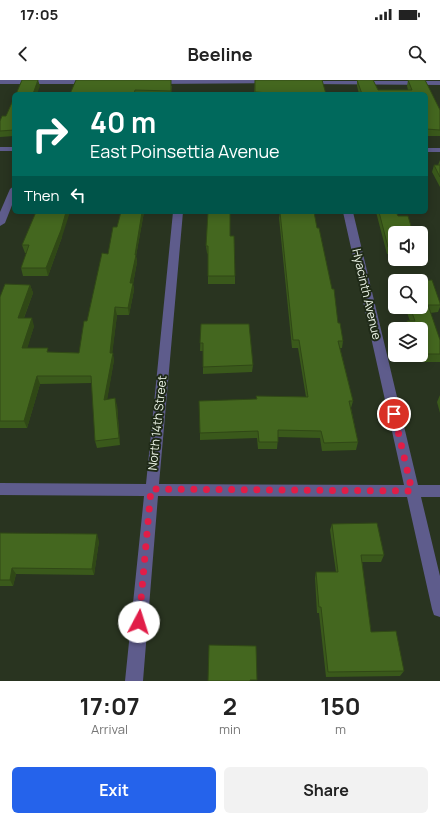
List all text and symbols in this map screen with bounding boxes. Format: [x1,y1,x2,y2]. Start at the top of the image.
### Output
text: 17:05 [20,4,58,25]
text: Beeline [187,42,253,66]
icon: back [12,43,34,65]
icon: search [406,43,428,65]
text: 40 m [90,103,156,141]
icon: right [24,108,76,160]
text: East Poinsettia Avenue [90,139,280,163]
icon: left [67,184,89,206]
text: Then [24,185,59,206]
map controls [388,226,428,362]
button: sound [388,226,428,266]
street label: Hyacinth Avenue [348,247,386,341]
button: search [388,274,428,314]
button: layers [388,322,428,362]
street label: North 14th Street [144,375,170,471]
pin [377,397,411,431]
icon: arrive [383,403,405,425]
position arrow [118,601,160,643]
text: 17:07 [79,689,140,722]
text: 2 [223,689,237,722]
text: 150 [320,689,361,722]
text: Arrival [91,720,128,738]
text: min [219,720,241,738]
text: m [335,720,346,738]
button: Exit [12,767,216,813]
button: Share [224,767,428,813]

